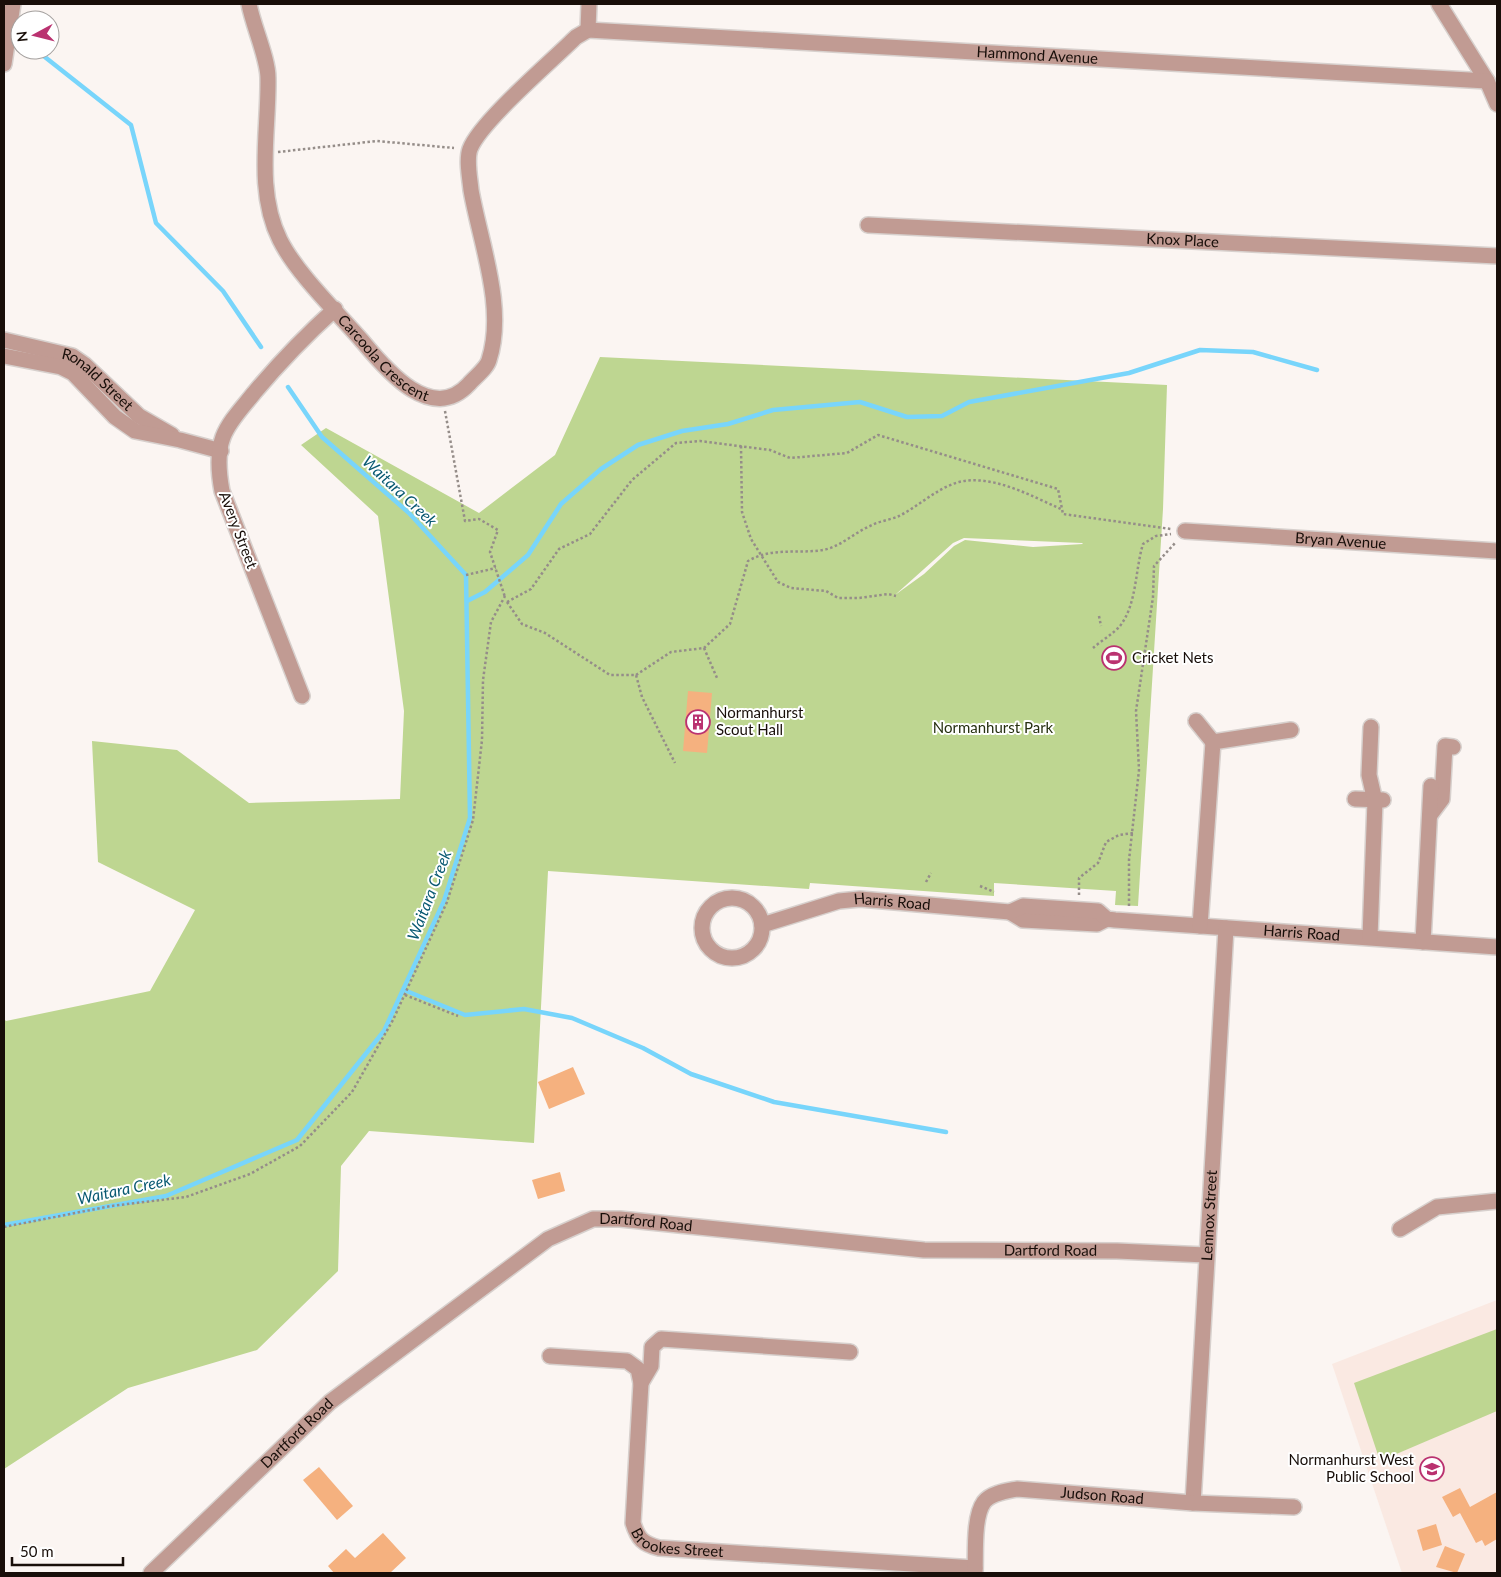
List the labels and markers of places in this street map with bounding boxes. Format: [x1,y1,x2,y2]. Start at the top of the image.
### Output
sports icon: Cricket Nets [1101,645,1127,671]
place label: Cricket Nets [1132,648,1213,666]
place label: Normanhurst Scout Hall [716,703,804,738]
building icon: Normanhurst Scout Hall [685,709,711,735]
place label: Normanhurst West Public School [1289,1450,1415,1485]
school or university icon: Normanhurst West Public School [1419,1456,1445,1482]

